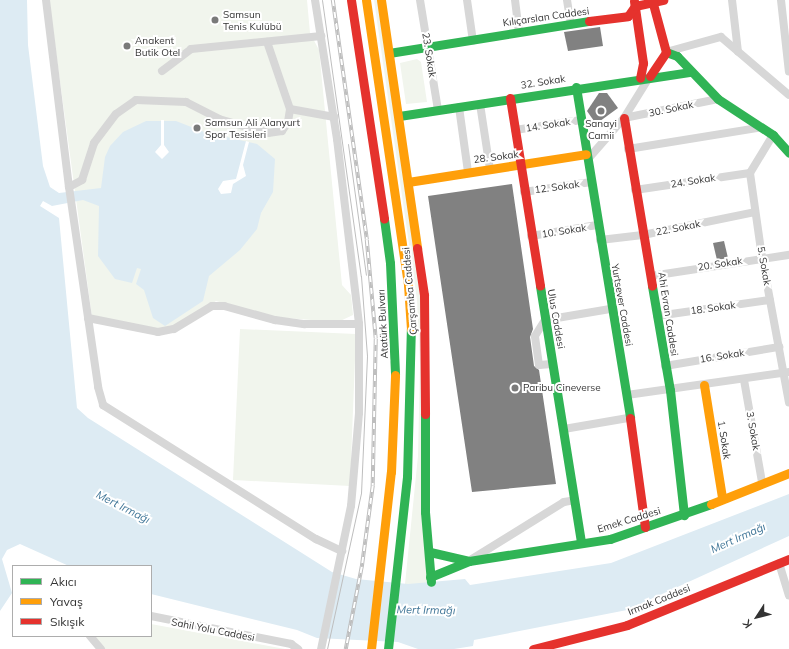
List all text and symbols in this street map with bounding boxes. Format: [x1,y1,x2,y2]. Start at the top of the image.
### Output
street label: Kılıçarslan Caddesi [502,5,590,29]
place label: Samsun Tenis Kulübü [223,8,281,32]
marker: Samsun Tenis Kulübü [210,15,220,25]
street label: 23. Sokak [420,32,438,78]
place label: Anakent Butik Otel [135,34,180,58]
marker: Anakent Butik Otel [122,41,132,51]
street label: 32. Sokak [520,73,566,91]
street label: 30. Sokak [648,98,694,120]
marker: Sanayi Camii [596,106,606,116]
place label: Samsun Ali Alanyurt Spor Tesisleri [205,116,300,140]
street label: 14. Sokak [525,116,571,134]
place label: Sanayi Camii [585,117,617,140]
marker: Samsun Ali Alanyurt Spor Tesisleri [192,123,202,133]
street label: 28. Sokak [473,148,519,166]
street label: 24. Sokak [670,172,716,190]
street label: 12. Sokak [534,178,580,196]
street label: 22. Sokak [655,218,701,238]
street label: 10. Sokak [541,222,587,240]
street label: 5. Sokak [755,246,773,286]
street label: Çarşamba Caddesi [400,247,420,335]
street label: 20. Sokak [697,255,743,273]
street label: Yurtsever Caddesi [609,263,635,347]
street label: Ahi Evran Caddesi [655,271,681,357]
street label: Ulus Caddesi [545,288,567,350]
street label: Atatürk Bulvarı [375,289,391,359]
street label: 18. Sokak [690,299,736,317]
street label: 16. Sokak [699,347,745,365]
place label: Paribu Cineverse [523,382,601,394]
marker: Paribu Cineverse [510,383,520,393]
street label: 3. Sokak [744,411,762,451]
street label: 1. Sokak [715,420,733,460]
water label: Mert Irmağı [94,488,152,526]
street label: Emek Caddesi [596,505,662,535]
water label: Mert Irmağı [708,520,768,556]
legend [12,565,152,637]
text: Akıcı [50,574,77,589]
street label: Irmak Caddesi [626,582,692,618]
text: Yavaş [50,594,83,609]
north arrow [737,597,777,637]
water label: Mert Irmağı [397,603,455,617]
text: Sıkışık [50,614,84,629]
street label: Sahil Yolu Caddesi [170,616,256,644]
text: K [739,617,755,631]

